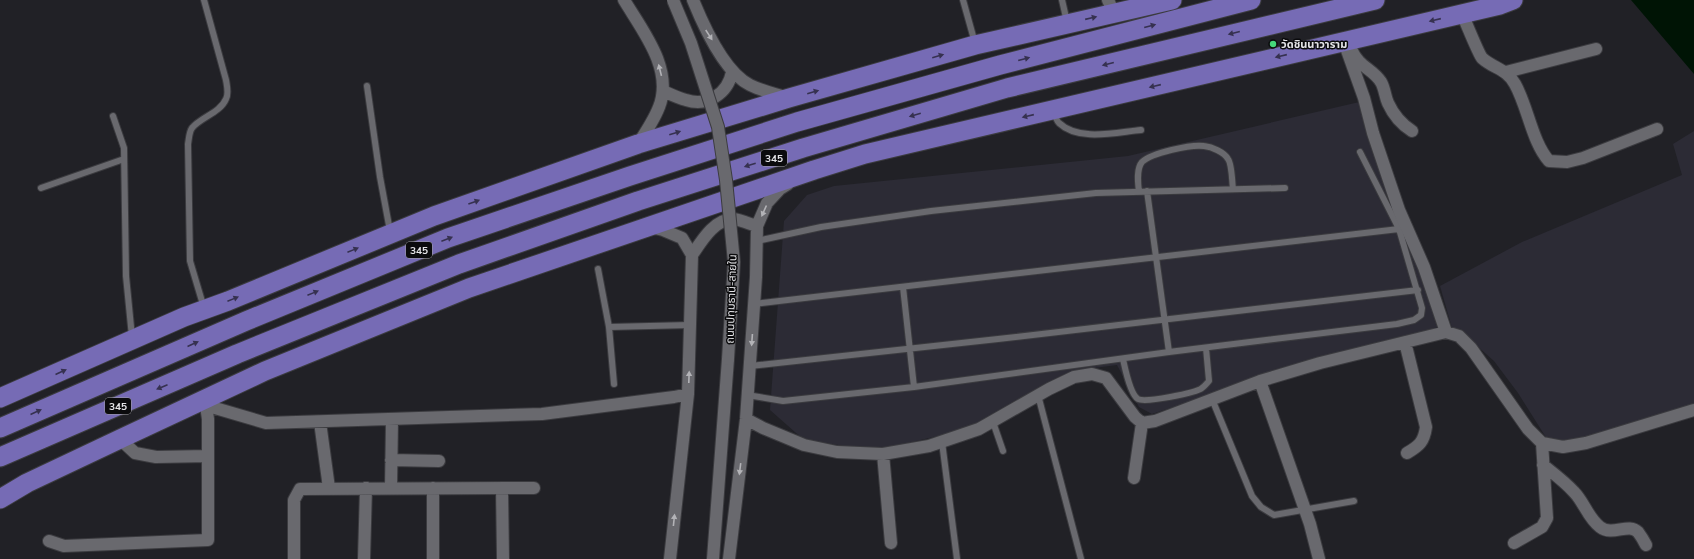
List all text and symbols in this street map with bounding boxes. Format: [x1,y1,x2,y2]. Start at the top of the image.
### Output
one-way arrow [1085,15,1097,21]
one-way arrow [1429,17,1441,23]
one-way arrow [1144,23,1156,29]
one-way arrow [705,30,713,41]
one-way arrow [1228,30,1240,36]
place label: วัดชินนาวาราม [1281,37,1347,51]
marker: วัดชินนาวาราม [1268,39,1278,49]
one-way arrow [932,53,944,59]
one-way arrow [1275,54,1288,60]
one-way arrow [1018,56,1030,62]
one-way arrow [1102,61,1114,67]
one-way arrow [657,64,663,76]
one-way arrow [1149,84,1161,90]
one-way arrow [807,89,819,95]
one-way arrow [908,112,920,118]
one-way arrow [1022,113,1034,119]
one-way arrow [669,130,681,136]
road number: 345 [761,150,787,166]
one-way arrow [744,162,756,168]
one-way arrow [468,199,480,205]
one-way arrow [760,206,766,218]
one-way arrow [441,236,453,242]
road number: 345 [406,242,432,258]
one-way arrow [347,247,358,253]
street label: ถนนปทุมธานี-สายใน [722,254,740,344]
one-way arrow [308,290,320,296]
one-way arrow [227,296,239,302]
one-way arrow [748,334,755,346]
one-way arrow [188,341,199,347]
one-way arrow [56,368,68,374]
one-way arrow [685,371,692,383]
one-way arrow [156,384,168,390]
road number: 345 [105,398,131,414]
one-way arrow [30,409,42,415]
one-way arrow [737,463,743,475]
one-way arrow [671,514,678,526]

